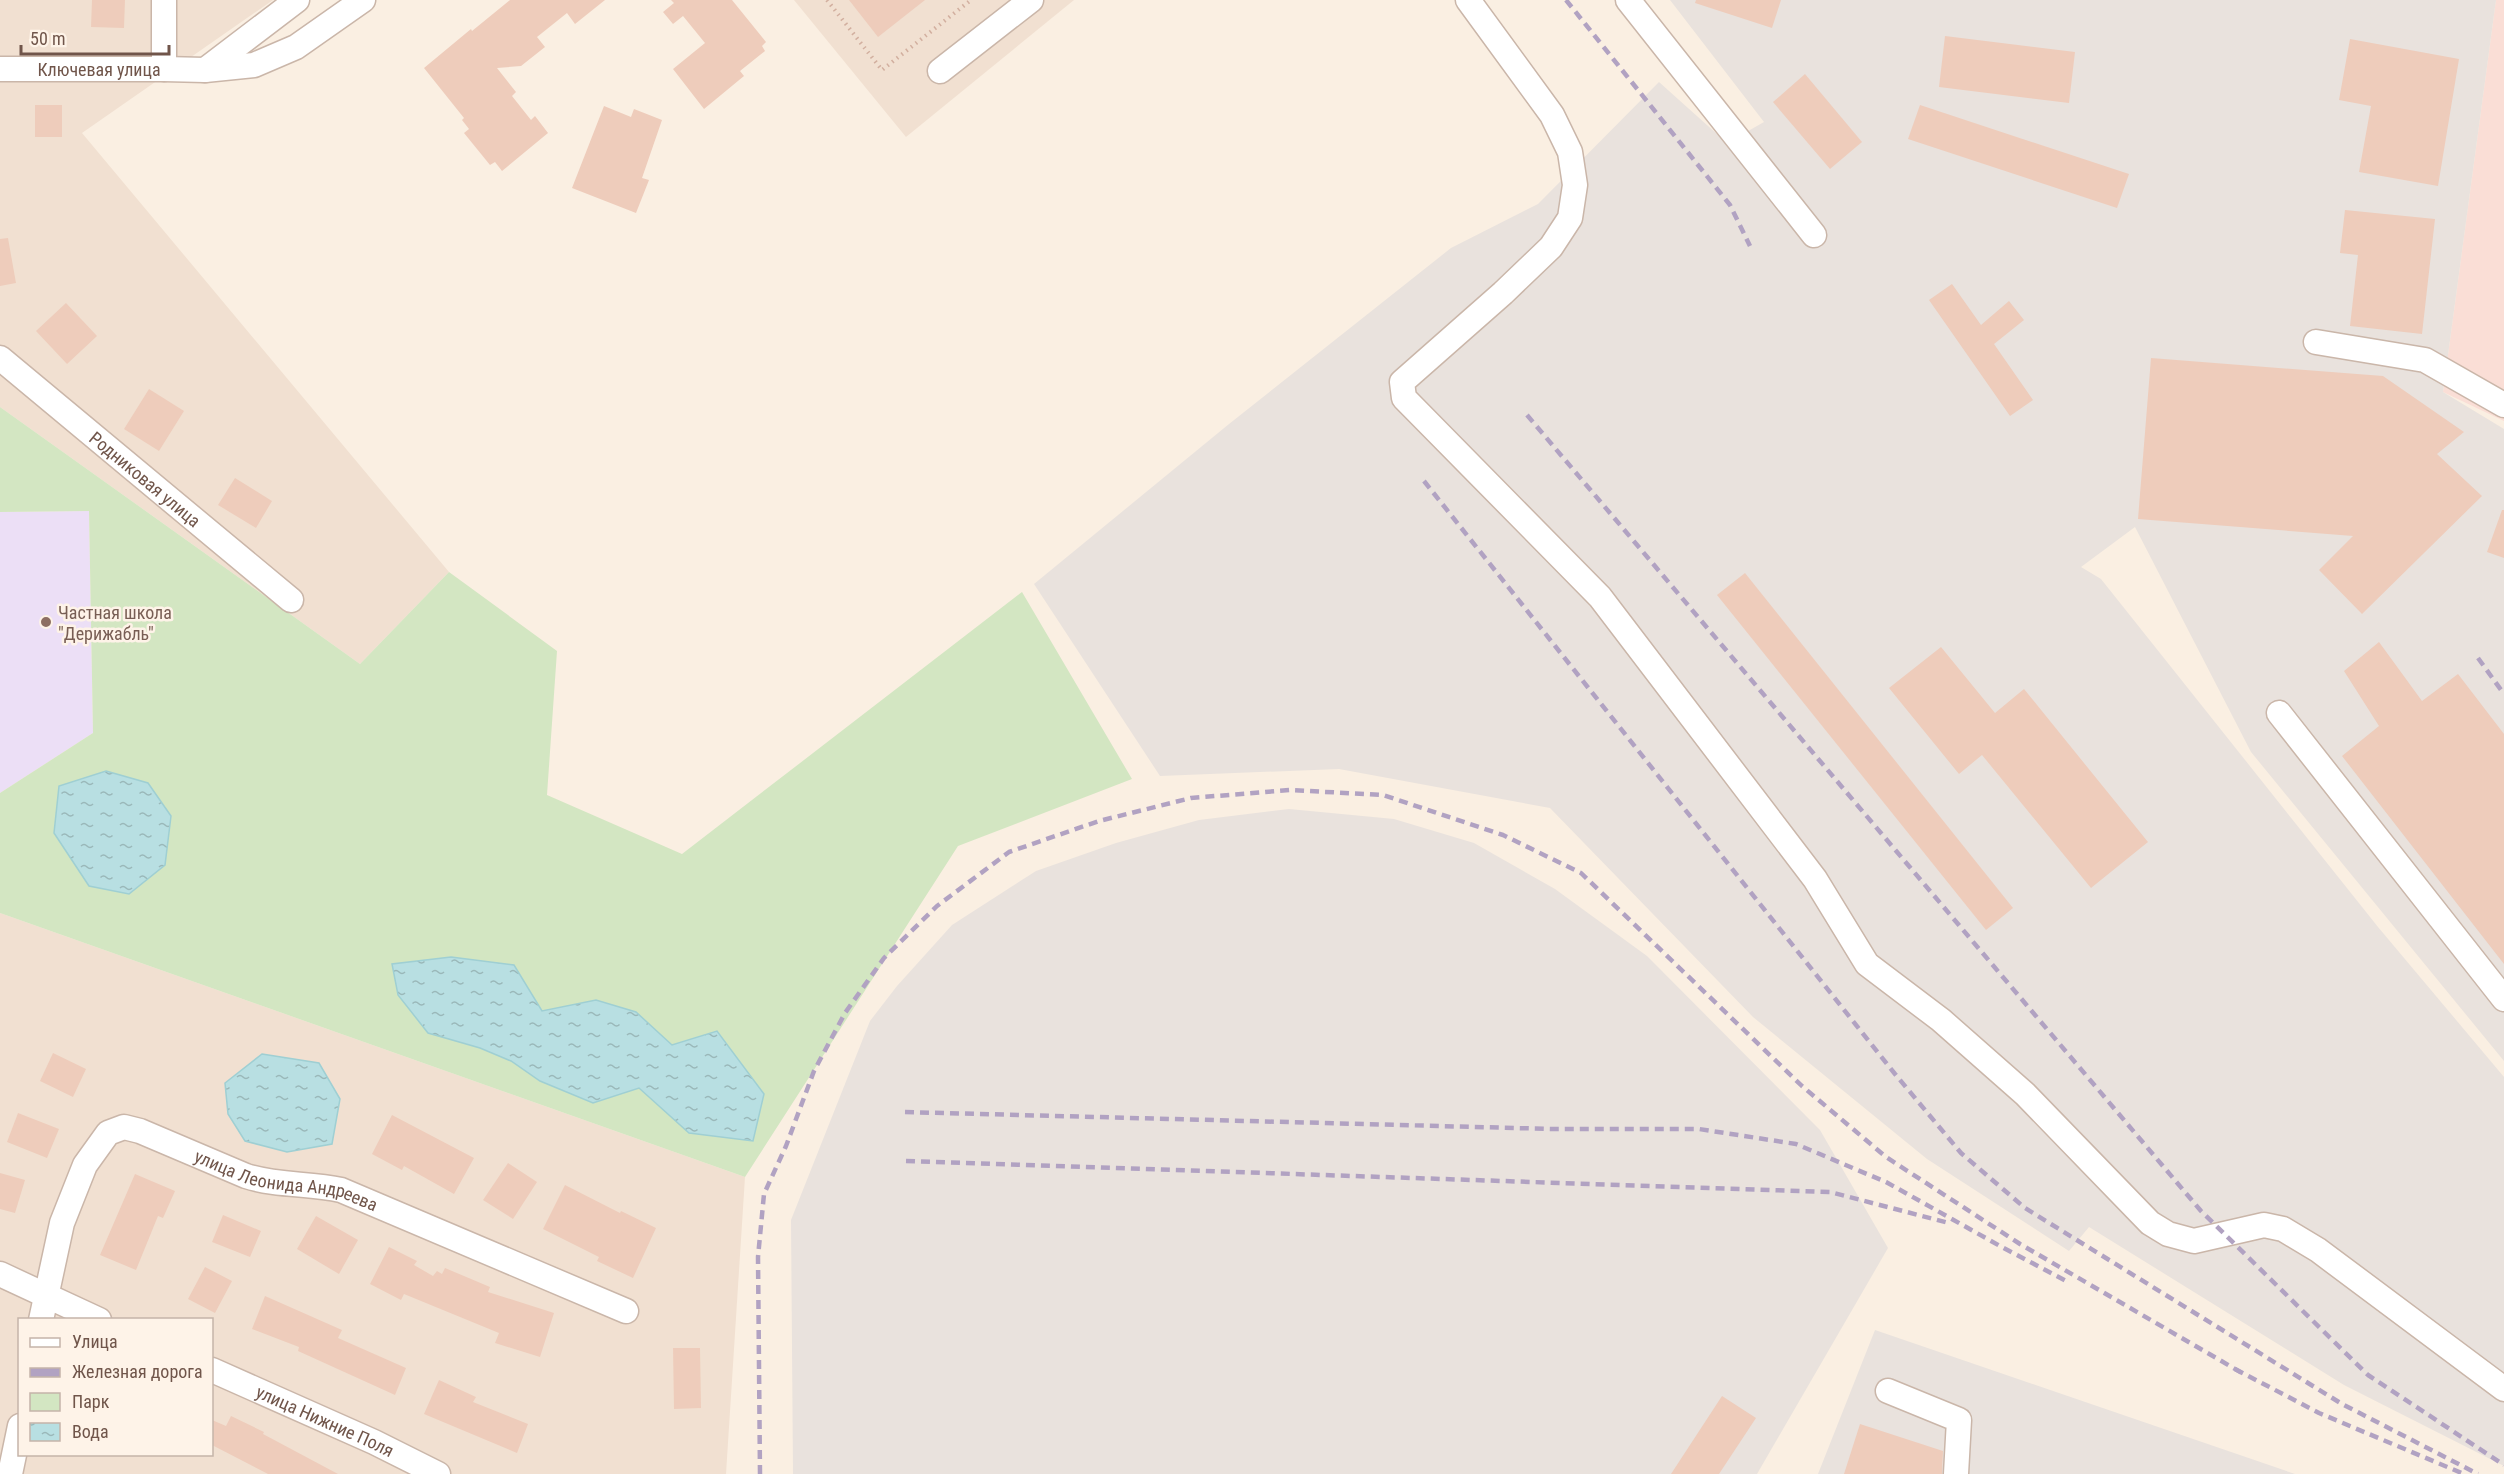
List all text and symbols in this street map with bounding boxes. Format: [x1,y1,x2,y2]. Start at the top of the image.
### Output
scale bar [21,18,170,56]
text: 50 m [30,28,65,49]
street label: Ключевая улица [37,59,161,80]
street label: Родниковая улица [86,427,205,531]
place label: Частная школа "Дерижабль" [58,602,172,644]
marker: Частная школа "Дерижабль" [39,615,53,629]
street label: улица Леонида Андреева [192,1145,381,1215]
legend [18,1318,213,1456]
text: Улица [72,1331,118,1352]
text: Железная дорога [72,1361,203,1382]
street label: улица Нижние Поля [253,1381,398,1461]
text: Парк [72,1391,110,1412]
text: Вода [72,1421,109,1442]

